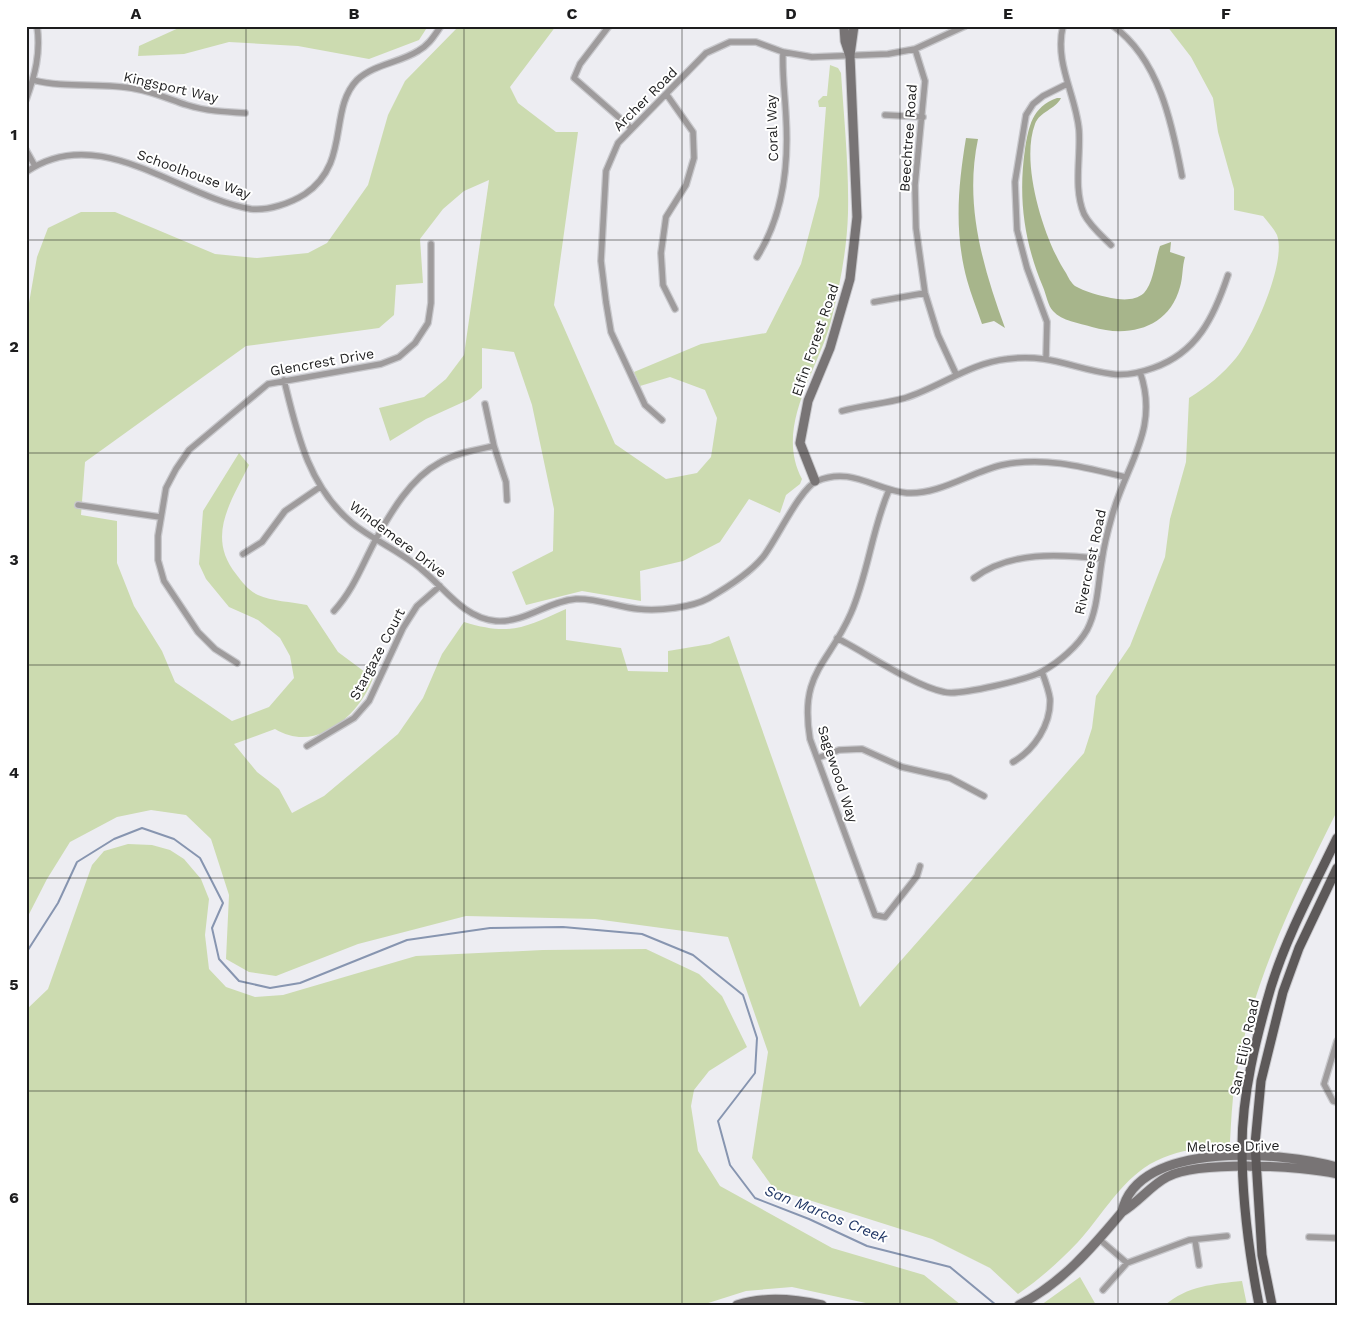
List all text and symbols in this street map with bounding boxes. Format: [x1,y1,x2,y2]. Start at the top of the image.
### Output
text: A [131,4,142,23]
text: B [349,4,360,23]
text: C [567,4,578,23]
text: D [785,4,797,23]
text: E [1003,4,1013,23]
text: F [1221,4,1231,23]
street label: Archer Road [610,64,680,134]
street label: Kingsport Way [122,68,221,106]
street label: Beechtree Road [896,83,920,193]
street label: Coral Way [763,93,781,162]
text: 1 [11,125,17,144]
street label: Schoolhouse Way [135,146,254,202]
street label: Elfin Forest Road [788,282,842,398]
text: 2 [9,337,19,356]
street label: Glencrest Drive [269,345,375,379]
street label: Windemere Drive [346,497,450,581]
street label: Rivercrest Road [1071,508,1109,616]
text: 3 [9,550,19,569]
street label: Stargaze Court [346,605,408,703]
street label: Sagewood Way [815,723,861,825]
text: 4 [9,763,19,782]
text: 5 [9,975,19,994]
street label: San Elijo Road [1226,997,1262,1097]
street label: Melrose Drive [1186,1137,1280,1155]
water label: San Marcos Creek [762,1181,891,1247]
text: 6 [9,1188,19,1207]

